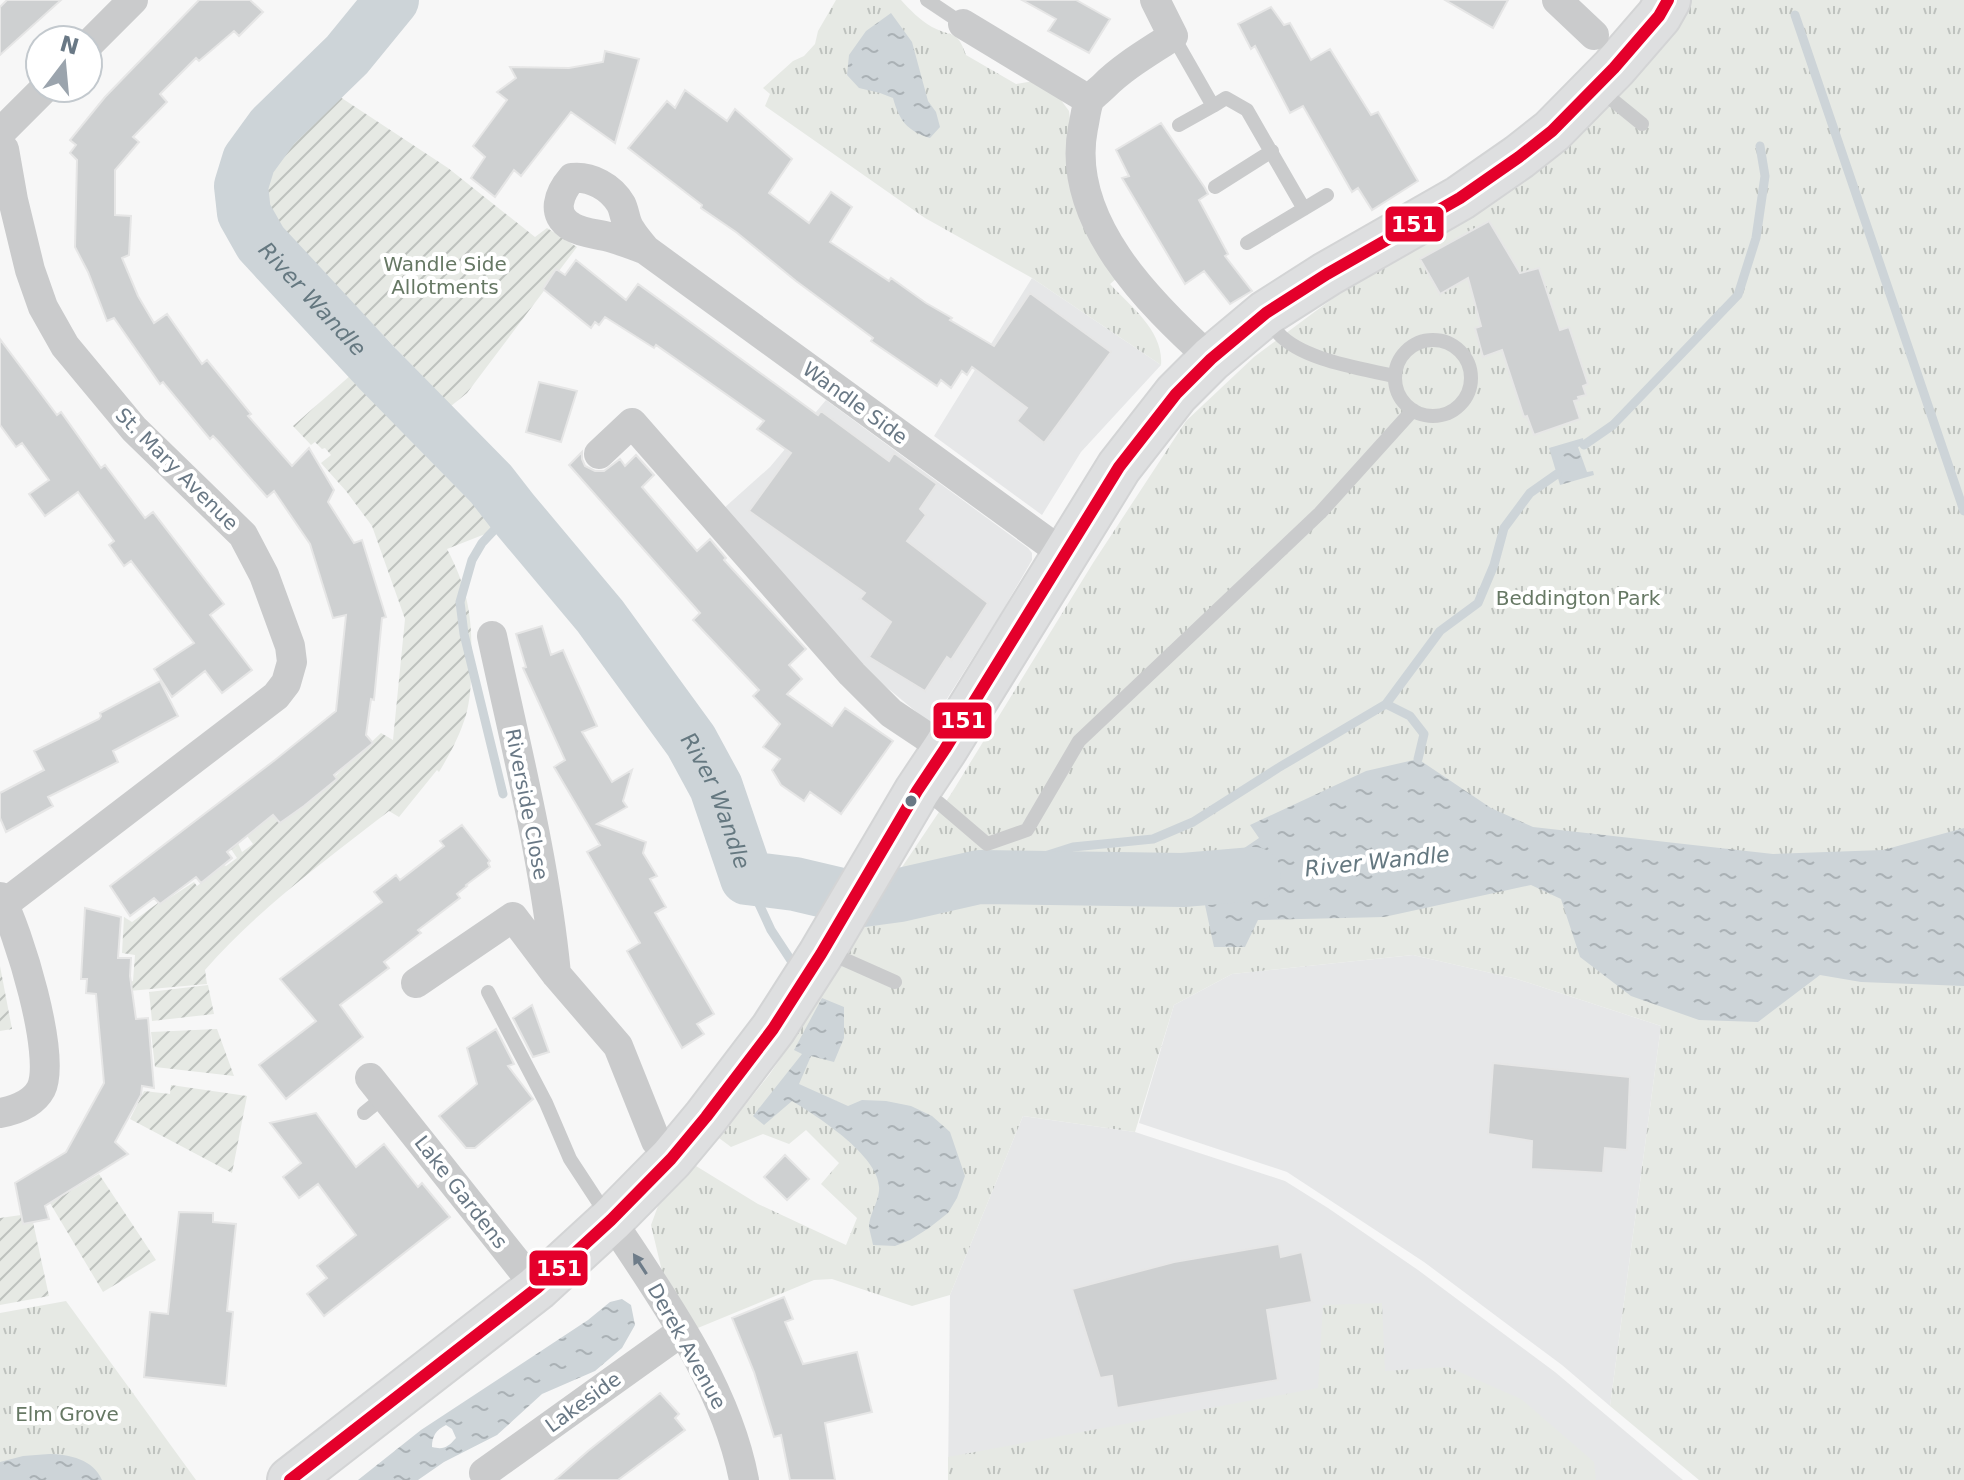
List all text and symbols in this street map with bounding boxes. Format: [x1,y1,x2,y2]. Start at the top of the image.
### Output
north arrow [24,24,104,104]
text: N [57,31,82,60]
line badge: 151 [1384,205,1445,243]
text: 151 [1391,212,1437,237]
water label: River Wandle [254,237,371,361]
park label: Wandle Side Allotments [383,252,507,299]
street label: Wandle Side [798,357,912,449]
street label: St. Mary Avenue [111,403,243,535]
park label: Beddington Park [1496,586,1661,610]
line badge: 151 [932,701,993,740]
text: 151 [940,708,986,733]
street label: Riverside Close [501,726,553,882]
water label: River Wandle [676,728,755,872]
unlabelled marker [903,793,919,809]
water label: River Wandle [1303,841,1451,882]
street label: Lake Gardens [409,1131,513,1253]
line badge: 151 [528,1249,589,1287]
one-way arrow [633,1253,647,1275]
text: 151 [536,1256,582,1281]
street label: Derek Avenue [643,1279,731,1413]
street label: Lakeside [541,1367,625,1437]
park label: Elm Grove [15,1402,119,1426]

